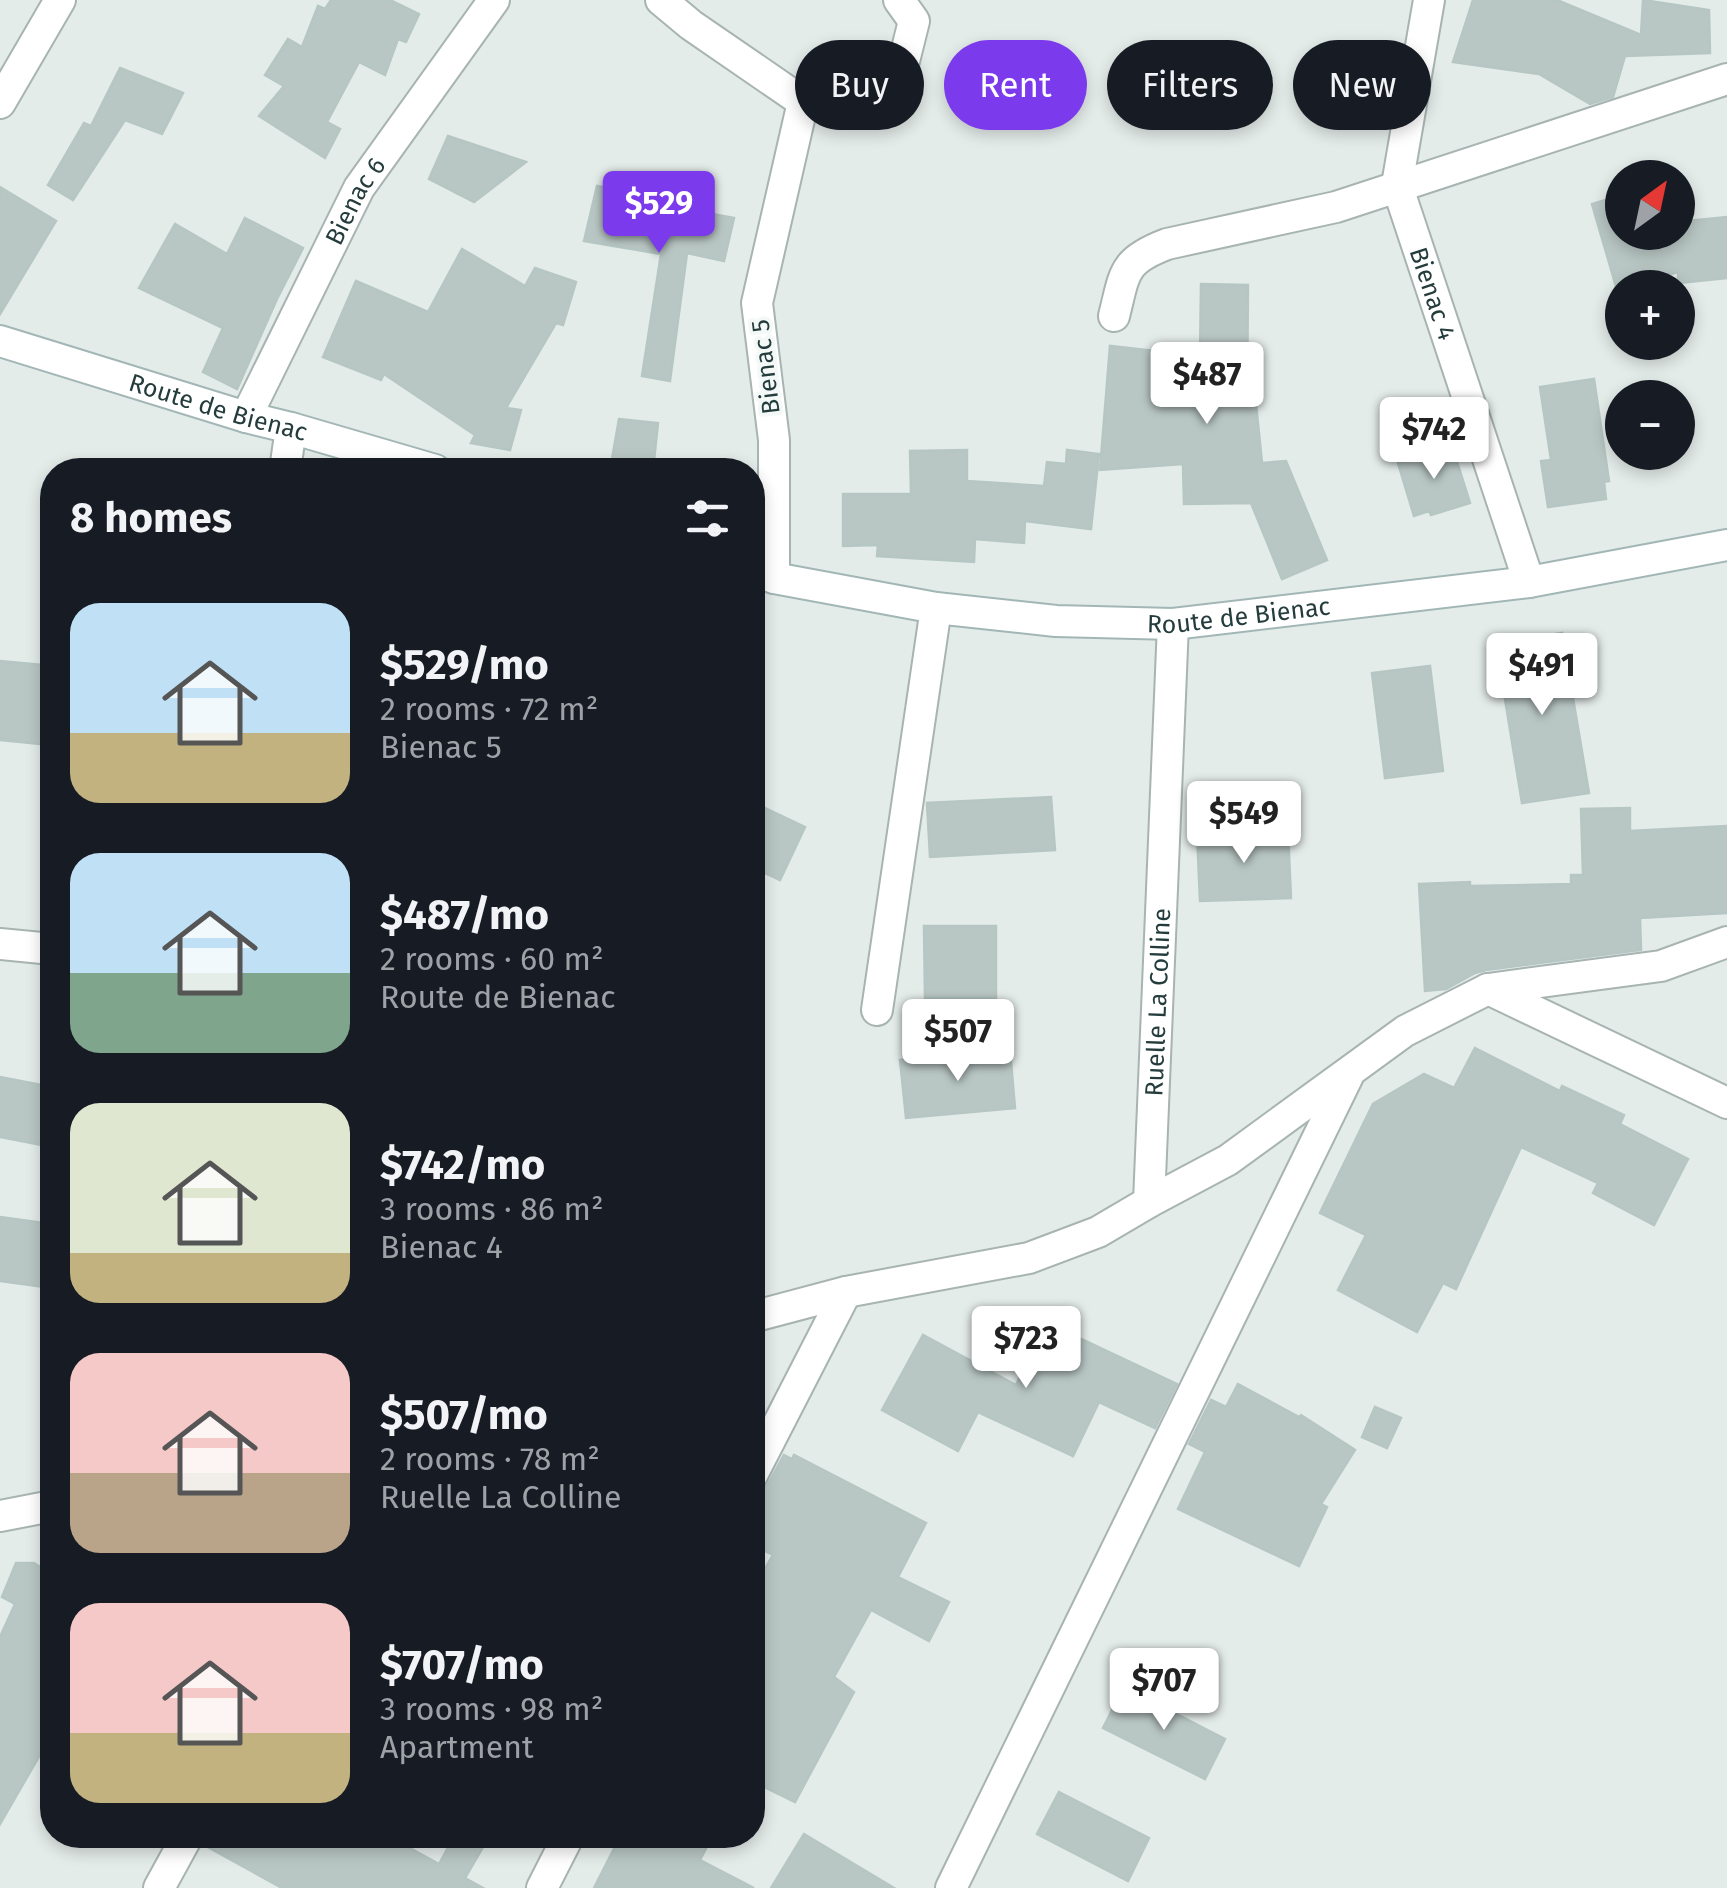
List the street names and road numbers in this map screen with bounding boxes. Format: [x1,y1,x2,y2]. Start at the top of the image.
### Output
street label: Bienac 6 [319,152,392,250]
street label: Bienac 4 [1403,243,1461,344]
street label: Bienac 5 [745,318,787,416]
street label: Route de Bienac [125,368,311,448]
street label: Route de Bienac [1147,592,1332,640]
street label: Ruelle La Colline [1139,907,1177,1097]

